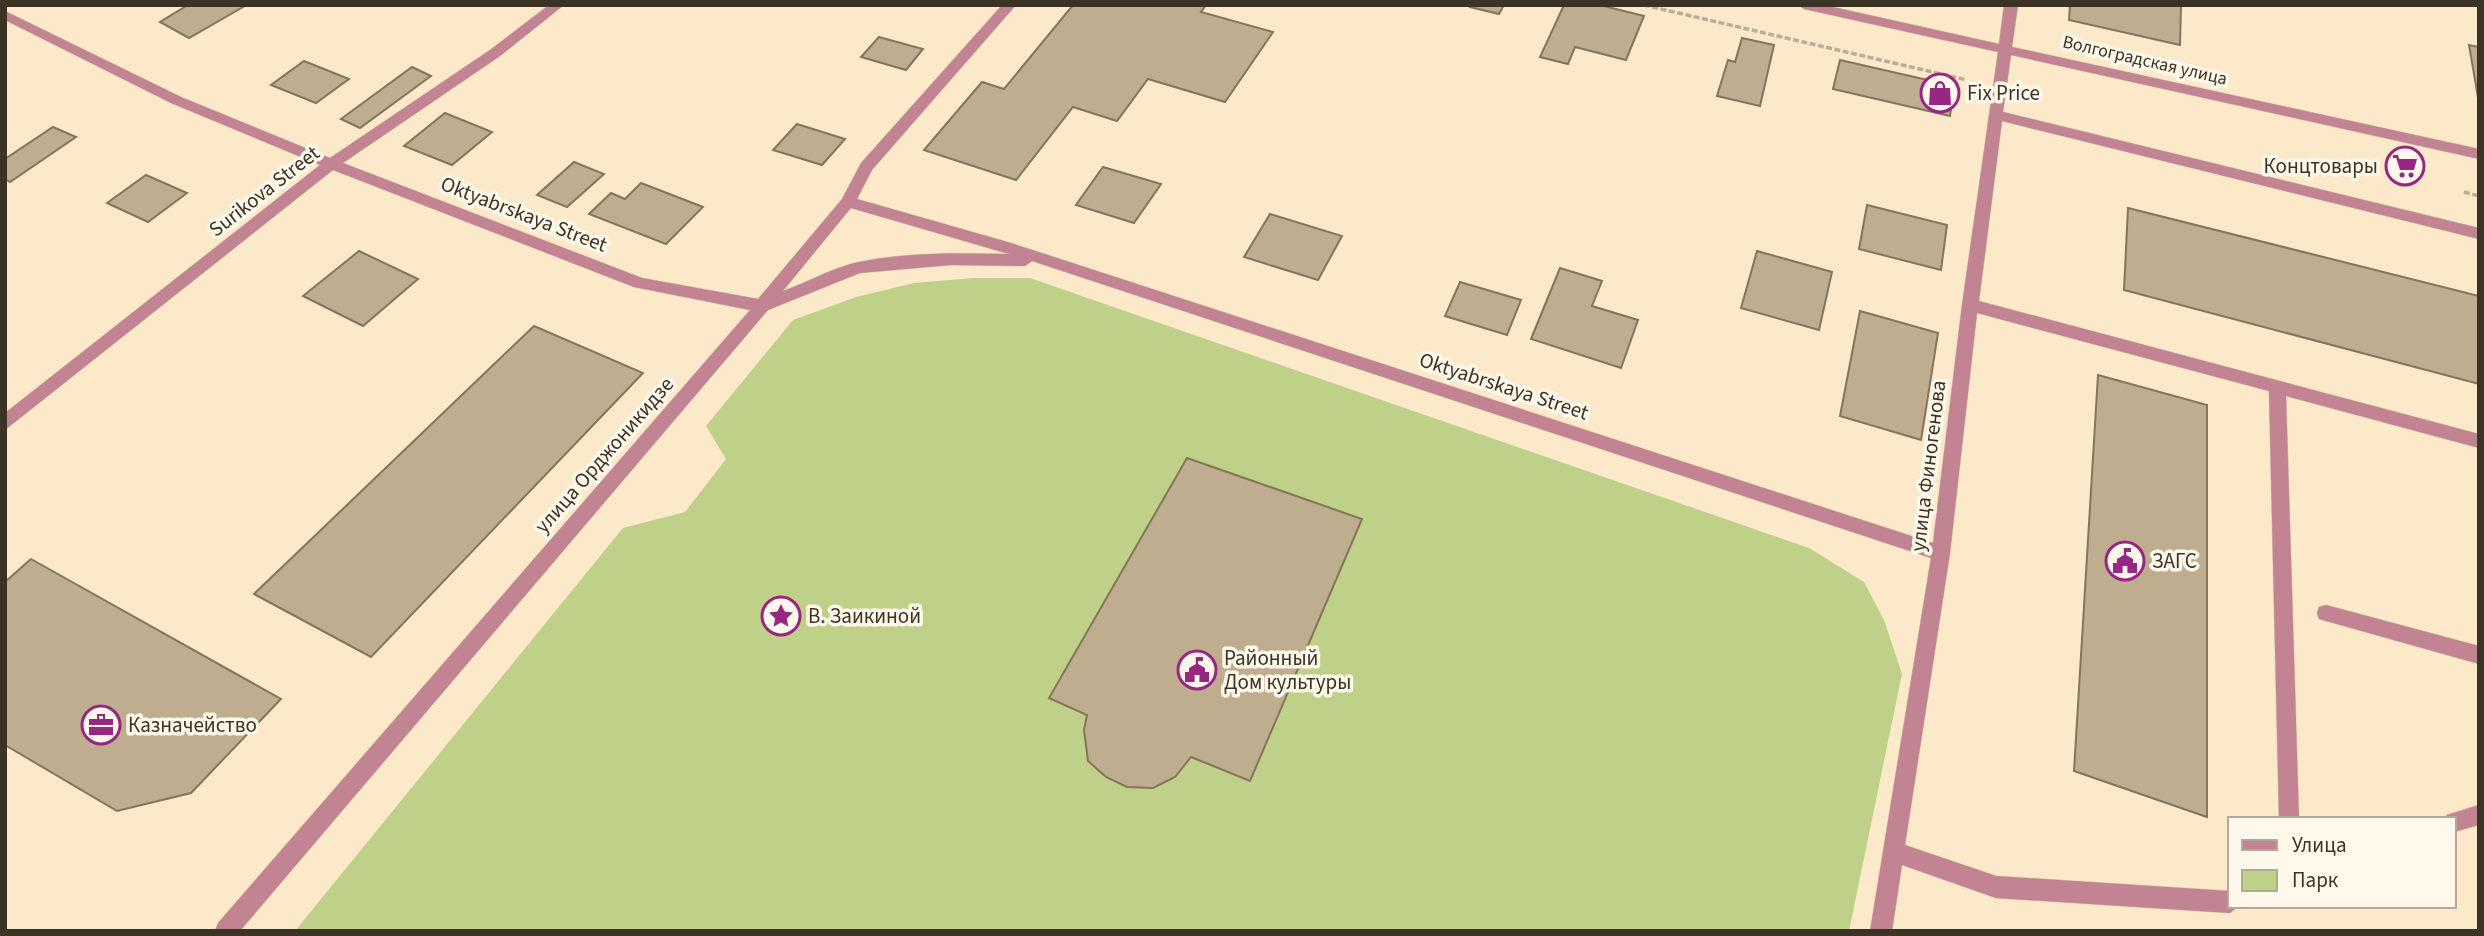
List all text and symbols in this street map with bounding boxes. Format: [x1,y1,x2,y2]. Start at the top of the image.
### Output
street label: Волгоградская улица [2060,29,2230,92]
shop icon: Fix Price [1919,72,1961,114]
place label: Fix Price [1967,78,2040,108]
street label: Surikova Street [202,138,326,244]
supermarket icon: Концтовары [2384,145,2426,187]
place label: Концтовары [2264,151,2378,181]
street label: Oktyabrskaya Street [436,168,612,260]
street label: Oktyabrskaya Street [1416,345,1592,427]
street label: улица Орджоникидзе [527,370,681,540]
street label: улица Финогенова [1903,379,1953,553]
public building icon: ЗАГС [2104,540,2146,582]
place label: ЗАГС [2152,546,2197,576]
place icon: В. Заикиной [760,595,802,637]
place label: В. Заикиной [808,601,921,631]
place label: Районный Дом культуры [1224,643,1351,697]
public building icon: Районный Дом культуры [1176,649,1218,691]
office icon: Казначейство [80,704,122,746]
place label: Казначейство [128,710,257,740]
legend [2228,817,2456,908]
text: Улица [2292,830,2347,860]
text: Парк [2292,865,2339,895]

